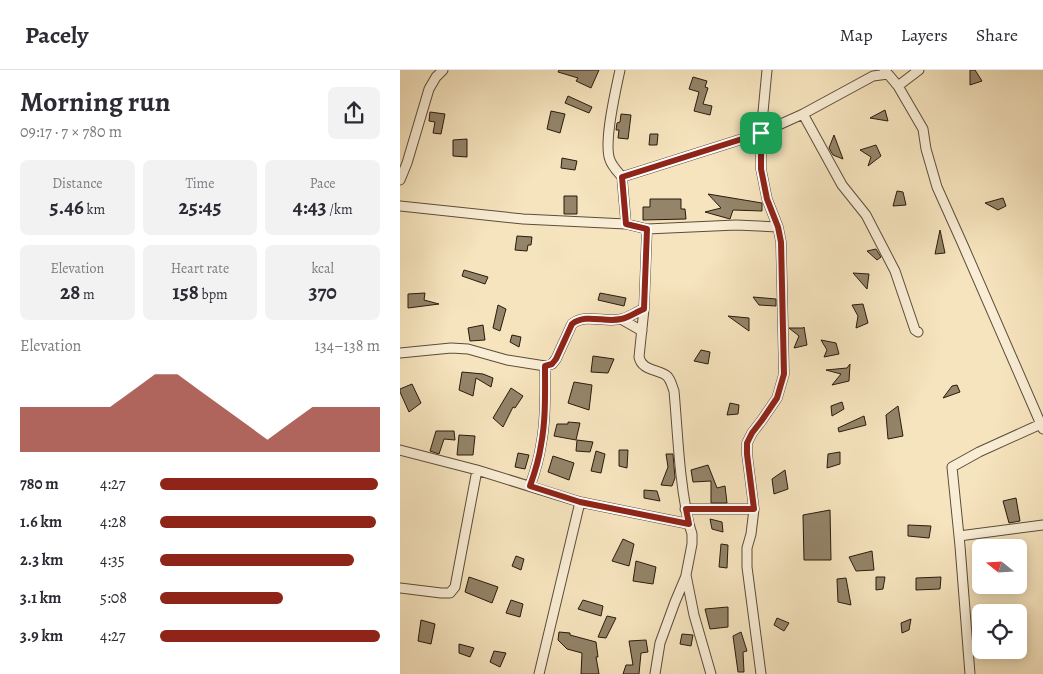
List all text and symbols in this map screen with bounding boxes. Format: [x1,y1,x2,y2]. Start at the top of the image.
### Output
text: Pacely [25,19,88,51]
text: Map [840,23,873,47]
text: Layers [901,23,948,47]
text: Share [976,23,1018,47]
text: Morning run [20,83,170,121]
button: share [328,87,380,139]
pin [740,112,782,154]
icon: arrive [747,119,775,147]
text: 09:17 · 7 × 780 m [20,121,122,143]
text: Distance [52,174,102,193]
text: Time [185,174,215,193]
text: Pace [310,174,336,193]
text: 5.46 [49,193,84,221]
text: 25:45 [179,193,221,221]
text: 4:43 [293,193,327,221]
text: km [84,200,105,219]
text: /km [327,200,353,219]
text: Elevation [50,259,104,278]
text: Heart rate [171,259,229,278]
text: kcal [311,259,334,278]
text: 28 [60,278,80,306]
text: 158 [172,278,199,306]
text: 370 [308,278,337,306]
text: m [80,285,95,304]
text: bpm [199,285,228,304]
text: Elevation [20,335,81,357]
text: 134–138 m [315,335,380,357]
text: 780 m [20,473,59,495]
text: 4:27 [100,473,125,495]
text: 1.6 km [20,511,62,533]
text: 4:28 [100,511,126,533]
north arrow [972,539,1028,594]
map controls [972,539,1027,659]
text: 2.3 km [20,549,63,571]
text: 4:35 [100,549,125,571]
text: 3.1 km [20,587,61,609]
text: 5:08 [100,587,127,609]
button: locate [972,604,1027,659]
text: 3.9 km [20,625,63,647]
text: 4:27 [100,625,125,647]

